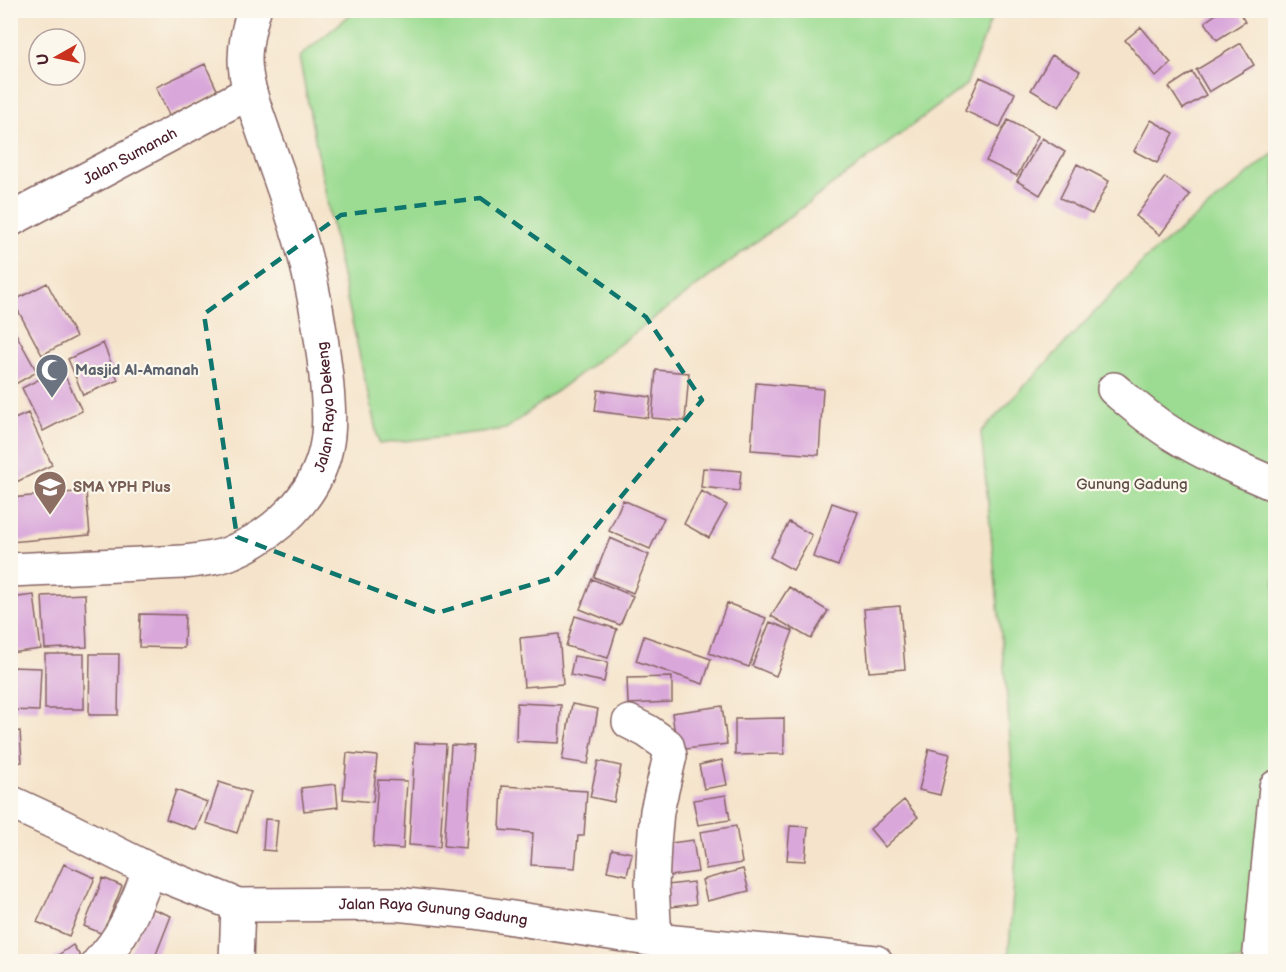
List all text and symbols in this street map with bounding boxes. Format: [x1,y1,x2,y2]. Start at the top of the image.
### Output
north arrow [27,27,87,87]
text: U [33,52,54,66]
street label: Jalan Sumanah [80,123,180,189]
street label: Jalan Raya Dekeng [310,341,338,475]
mosque icon: Masjid Al-Amanah [34,352,70,399]
place label: Masjid Al-Amanah [75,361,199,380]
school or university icon: SMA YPH Plus [32,469,68,516]
park label: Gunung Gadung [1076,475,1188,494]
place label: SMA YPH Plus [73,478,171,497]
street label: Jalan Raya Gunung Gadung [339,894,529,930]

